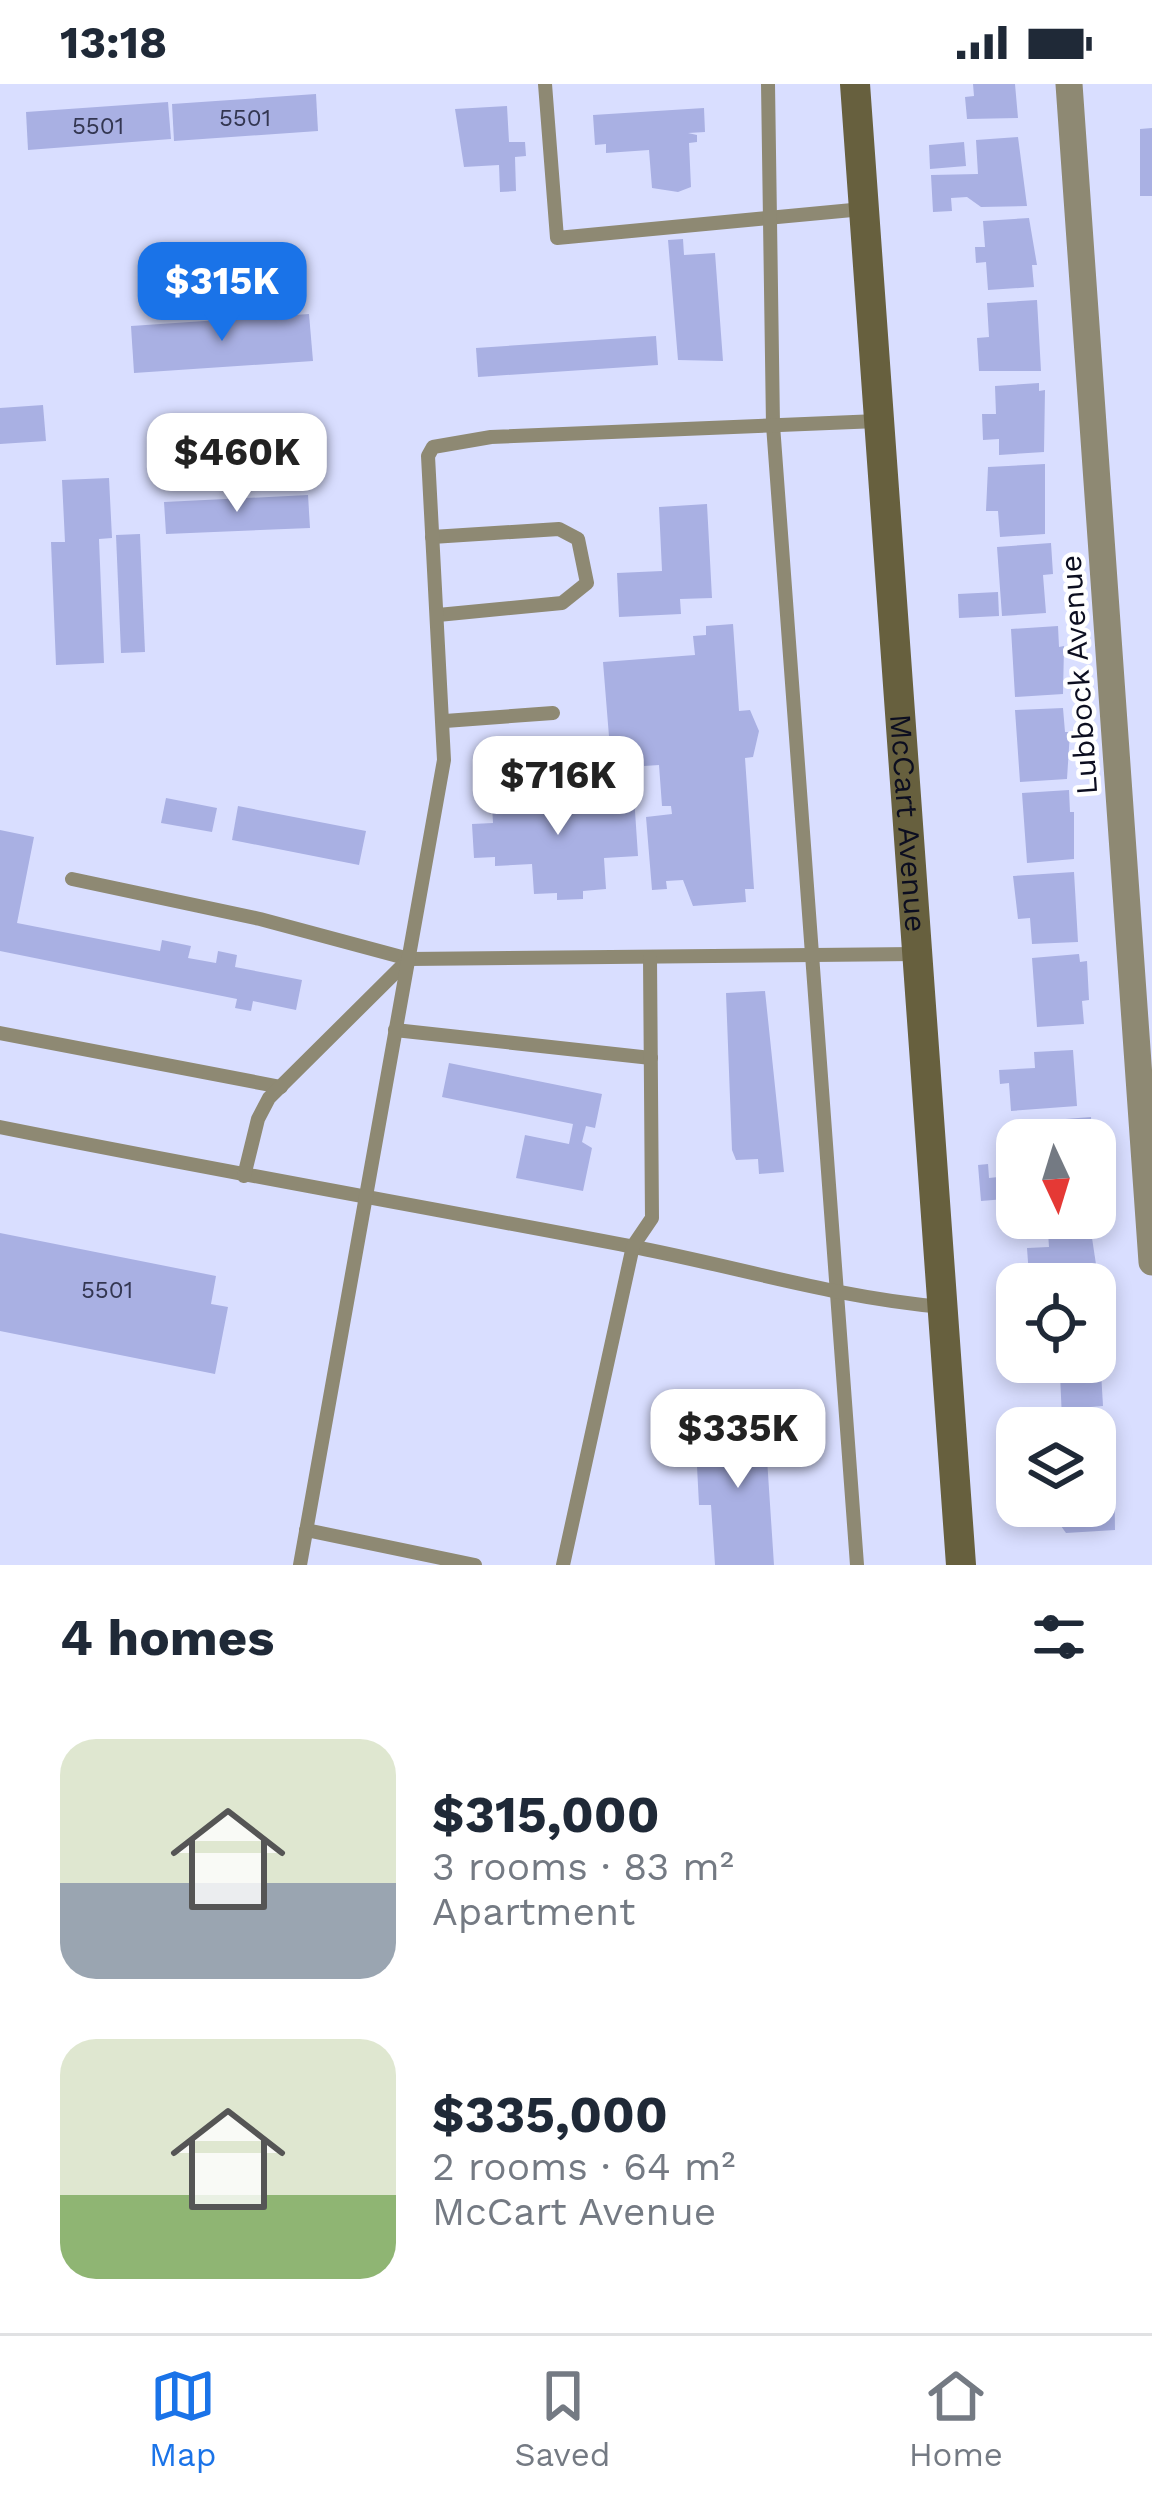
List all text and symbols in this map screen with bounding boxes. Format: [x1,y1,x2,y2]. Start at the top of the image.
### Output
text: 13:18 [60,16,167,69]
house number: 5501 [219,104,271,132]
house number: 5501 [72,112,124,140]
pin: $315K [138,242,306,344]
text: $315K [165,258,279,303]
pin: $460K [153,413,321,515]
text: $460K [174,429,300,474]
street label: Lubbock Avenue [1053,554,1104,796]
street label: McCart Avenue [883,713,934,933]
pin: $716K [474,736,642,838]
text: $716K [500,752,616,797]
north arrow [996,1119,1116,1239]
map controls [996,1119,1116,1527]
button: locate [996,1263,1116,1383]
house number: 5501 [81,1276,133,1304]
pin: $335K [654,1389,822,1491]
text: $335K [677,1405,799,1450]
button: layers [996,1407,1116,1527]
icon: filters [1026,1604,1092,1670]
text: 4 homes [60,1608,274,1667]
text: $315,000 [432,1785,659,1844]
icon: home [156,1787,300,1931]
text: 3 rooms · 83 m² [432,1844,734,1889]
text: Apartment [432,1889,635,1934]
text: $335,000 [432,2085,668,2144]
icon: home [156,2087,300,2231]
text: 2 rooms · 64 m² [432,2144,736,2189]
text: McCart Avenue [432,2189,716,2234]
tab: Map [149,2363,216,2474]
tab: Saved [515,2363,610,2474]
tab: Home [909,2363,1003,2474]

